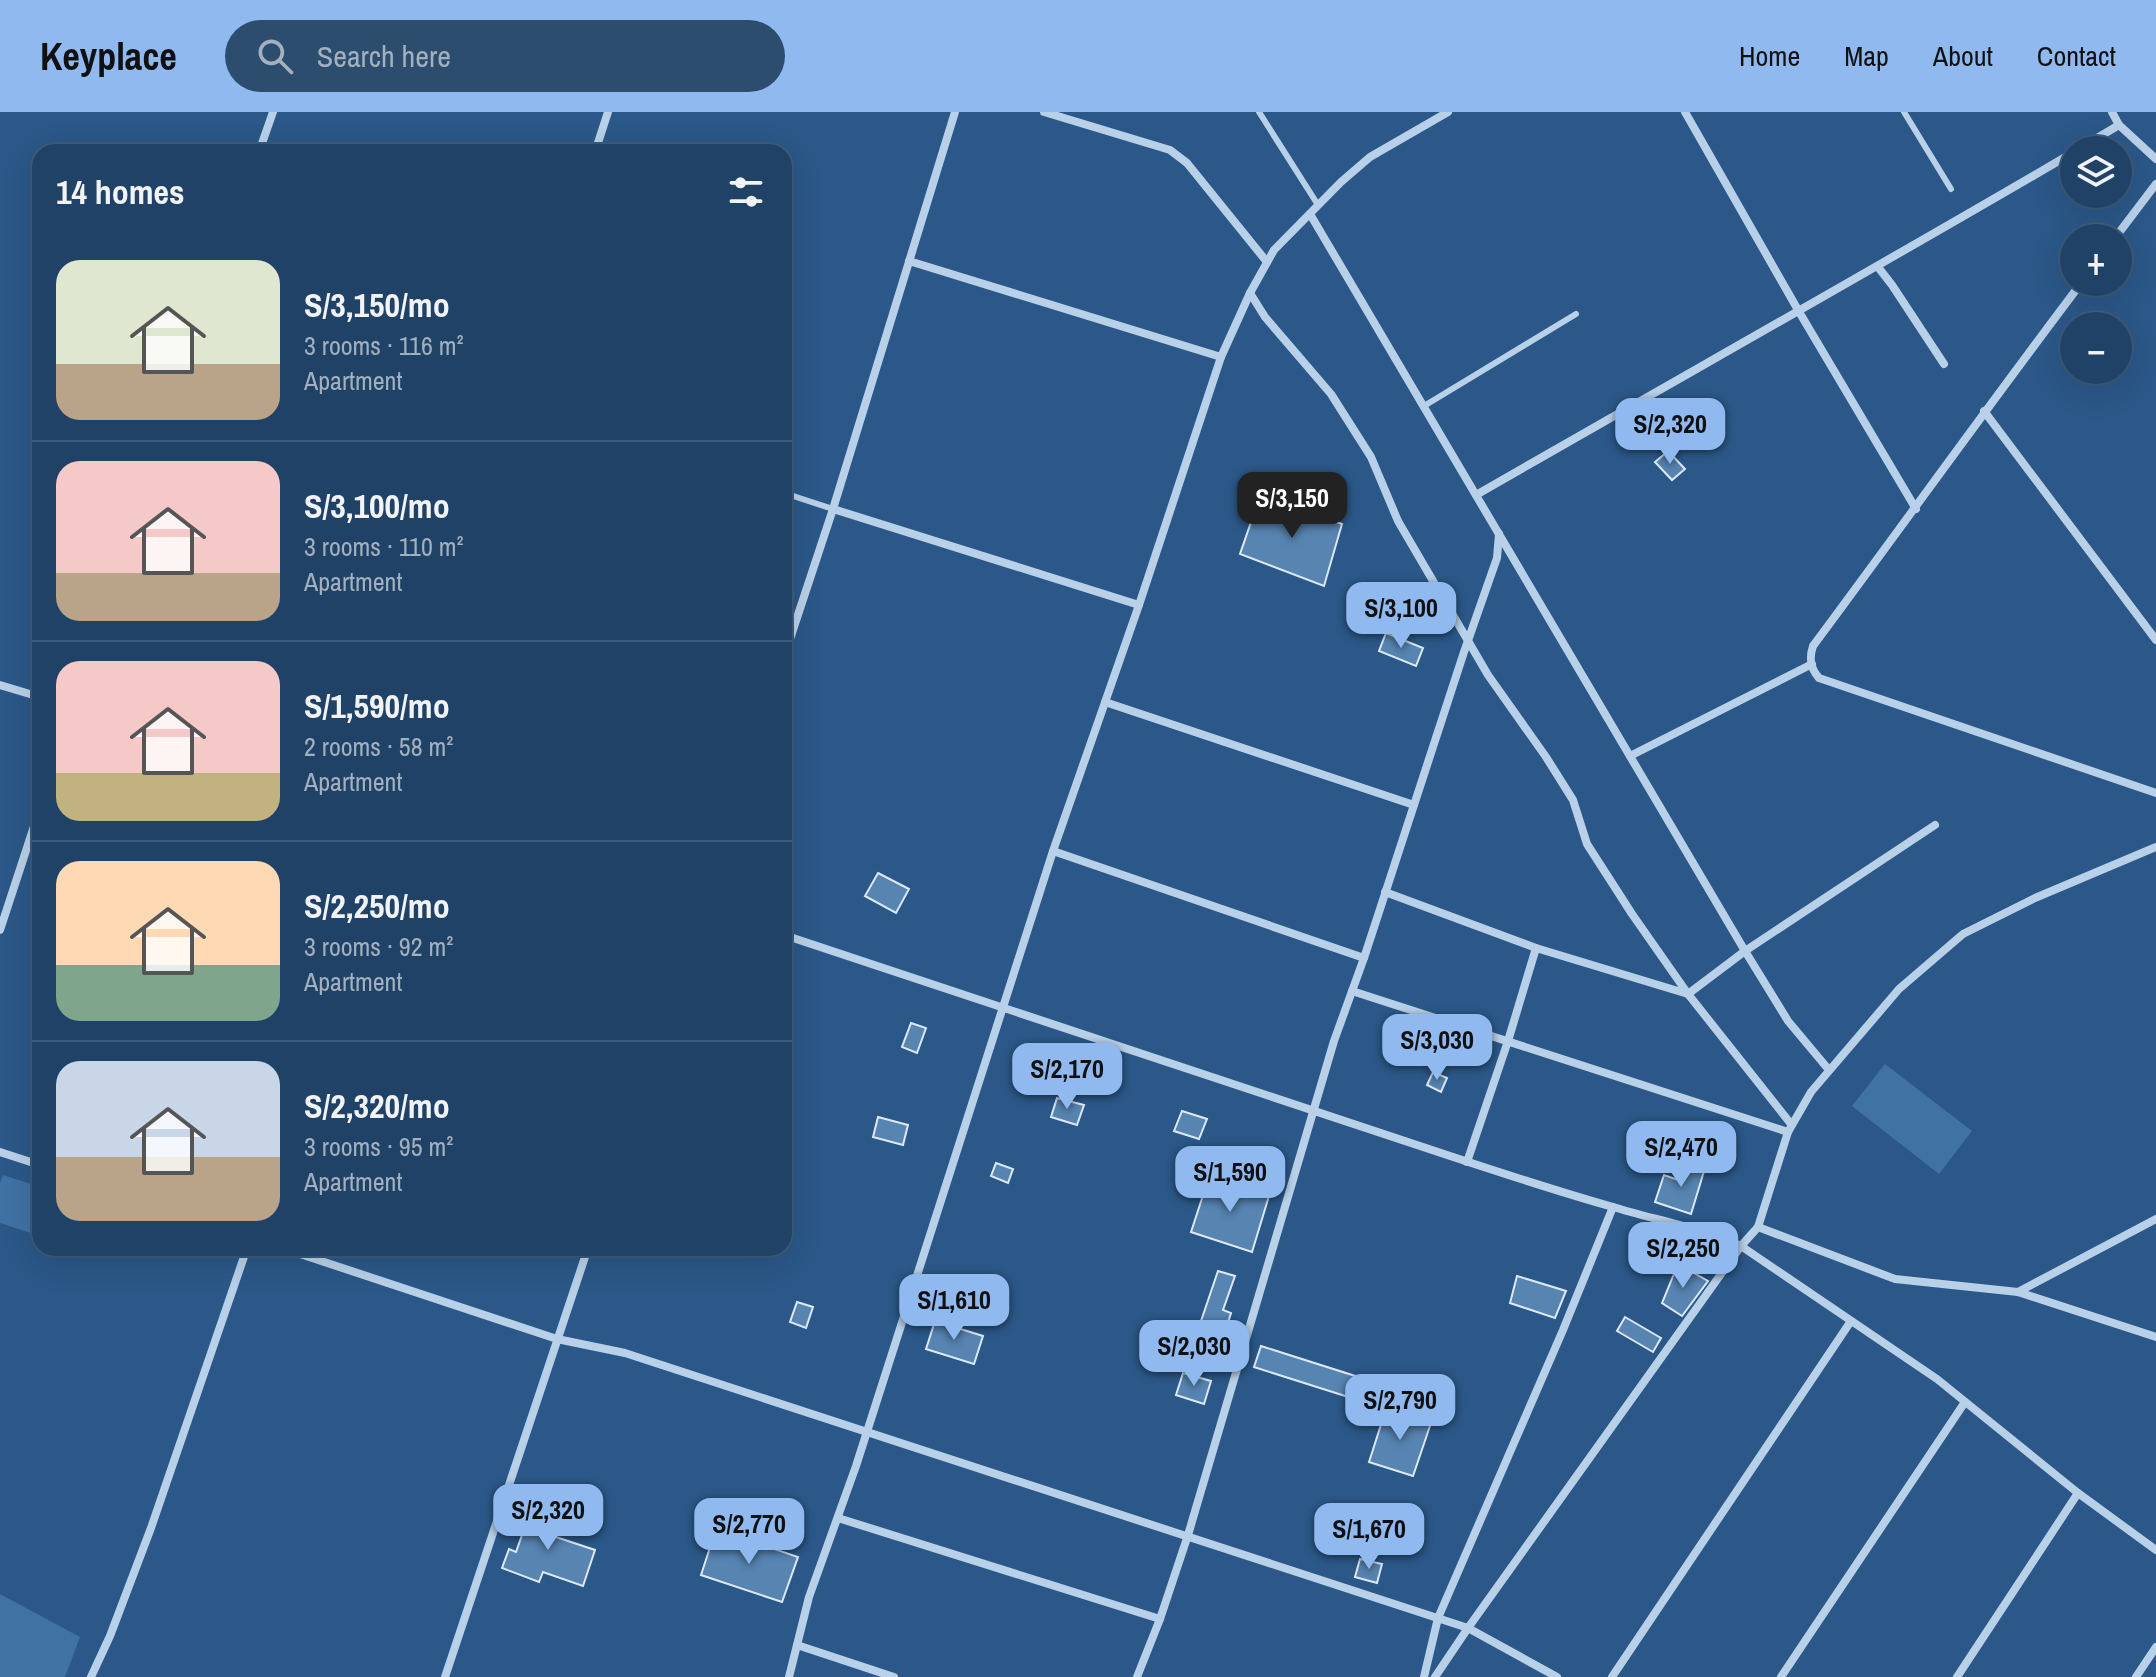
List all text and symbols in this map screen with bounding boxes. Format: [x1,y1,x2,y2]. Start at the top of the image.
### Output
search box [225,20,785,92]
text: Keyplace [40,31,177,82]
icon: search [253,34,297,78]
text: Search here [317,36,451,76]
text: Home [1739,37,1800,75]
text: Map [1844,37,1889,75]
text: About [1933,37,1993,75]
text: Contact [2037,37,2116,75]
map controls [2060,136,2132,384]
button: layers [2060,136,2132,208]
text: 14 homes [56,169,185,215]
icon: filters [724,170,768,214]
button: + [2060,224,2132,296]
text: S/3,150/mo [304,282,450,328]
icon: home [120,292,216,388]
button: − [2060,312,2132,384]
text: 3 rooms · 116 m² [304,328,464,363]
text: Apartment [304,363,402,398]
pin: S/2,320 [1596,398,1744,466]
text: S/2,320 [1633,406,1707,441]
pin: S/3,150 [1218,472,1366,540]
text: S/3,150 [1255,480,1329,515]
text: S/3,100/mo [304,483,450,529]
icon: home [120,493,216,589]
text: 3 rooms · 110 m² [304,529,464,564]
text: Apartment [304,564,402,599]
pin: S/3,100 [1327,582,1475,650]
text: S/3,100 [1364,590,1438,625]
text: S/1,590/mo [304,683,450,729]
icon: home [120,693,216,789]
text: 2 rooms · 58 m² [304,729,453,764]
text: Apartment [304,764,402,799]
text: S/2,250/mo [304,883,450,929]
icon: home [120,893,216,989]
text: 3 rooms · 92 m² [304,929,453,964]
text: Apartment [304,964,402,999]
pin: S/3,030 [1363,1014,1511,1082]
text: S/3,030 [1400,1022,1474,1057]
pin: S/2,170 [993,1043,1141,1111]
text: S/2,170 [1030,1051,1104,1086]
text: S/2,320/mo [304,1083,450,1129]
icon: home [120,1093,216,1189]
pin: S/2,470 [1607,1121,1755,1189]
text: 3 rooms · 95 m² [304,1129,453,1164]
text: S/2,470 [1644,1129,1718,1164]
pin: S/1,590 [1156,1146,1304,1214]
text: S/1,590 [1193,1154,1267,1189]
text: Apartment [304,1164,402,1199]
pin: S/2,250 [1609,1222,1757,1290]
text: S/2,250 [1646,1230,1720,1265]
pin: S/1,610 [880,1274,1028,1342]
text: S/1,610 [917,1282,991,1317]
pin: S/2,030 [1120,1320,1268,1388]
text: S/2,030 [1157,1328,1231,1363]
pin: S/2,790 [1326,1374,1474,1442]
text: S/2,790 [1363,1382,1437,1417]
pin: S/2,320 [474,1484,622,1552]
text: S/2,320 [511,1492,585,1527]
pin: S/2,770 [675,1498,823,1566]
pin: S/1,670 [1295,1503,1443,1571]
text: S/2,770 [712,1506,786,1541]
text: S/1,670 [1332,1511,1406,1546]

